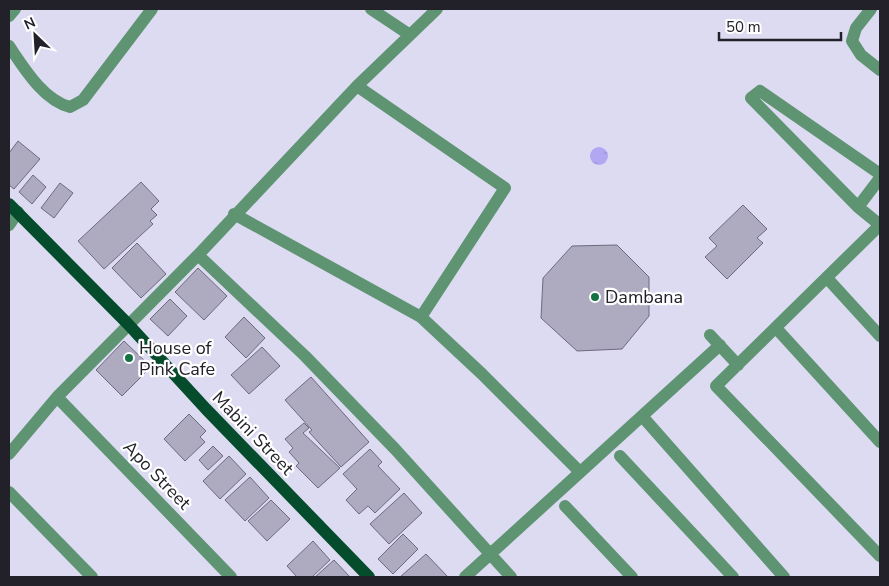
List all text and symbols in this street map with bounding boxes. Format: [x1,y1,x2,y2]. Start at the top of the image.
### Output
north arrow [10,10,60,60]
scale bar [719,10,842,42]
text: N [21,13,38,34]
text: 50 m [726,17,761,37]
place label: Dambana [605,285,683,309]
marker: Dambana [589,291,601,303]
place label: House of Pink Cafe [139,336,215,381]
marker: House of Pink Cafe [123,352,135,364]
street label: Mabini Street [207,386,300,481]
street label: Apo Street [118,435,196,515]

